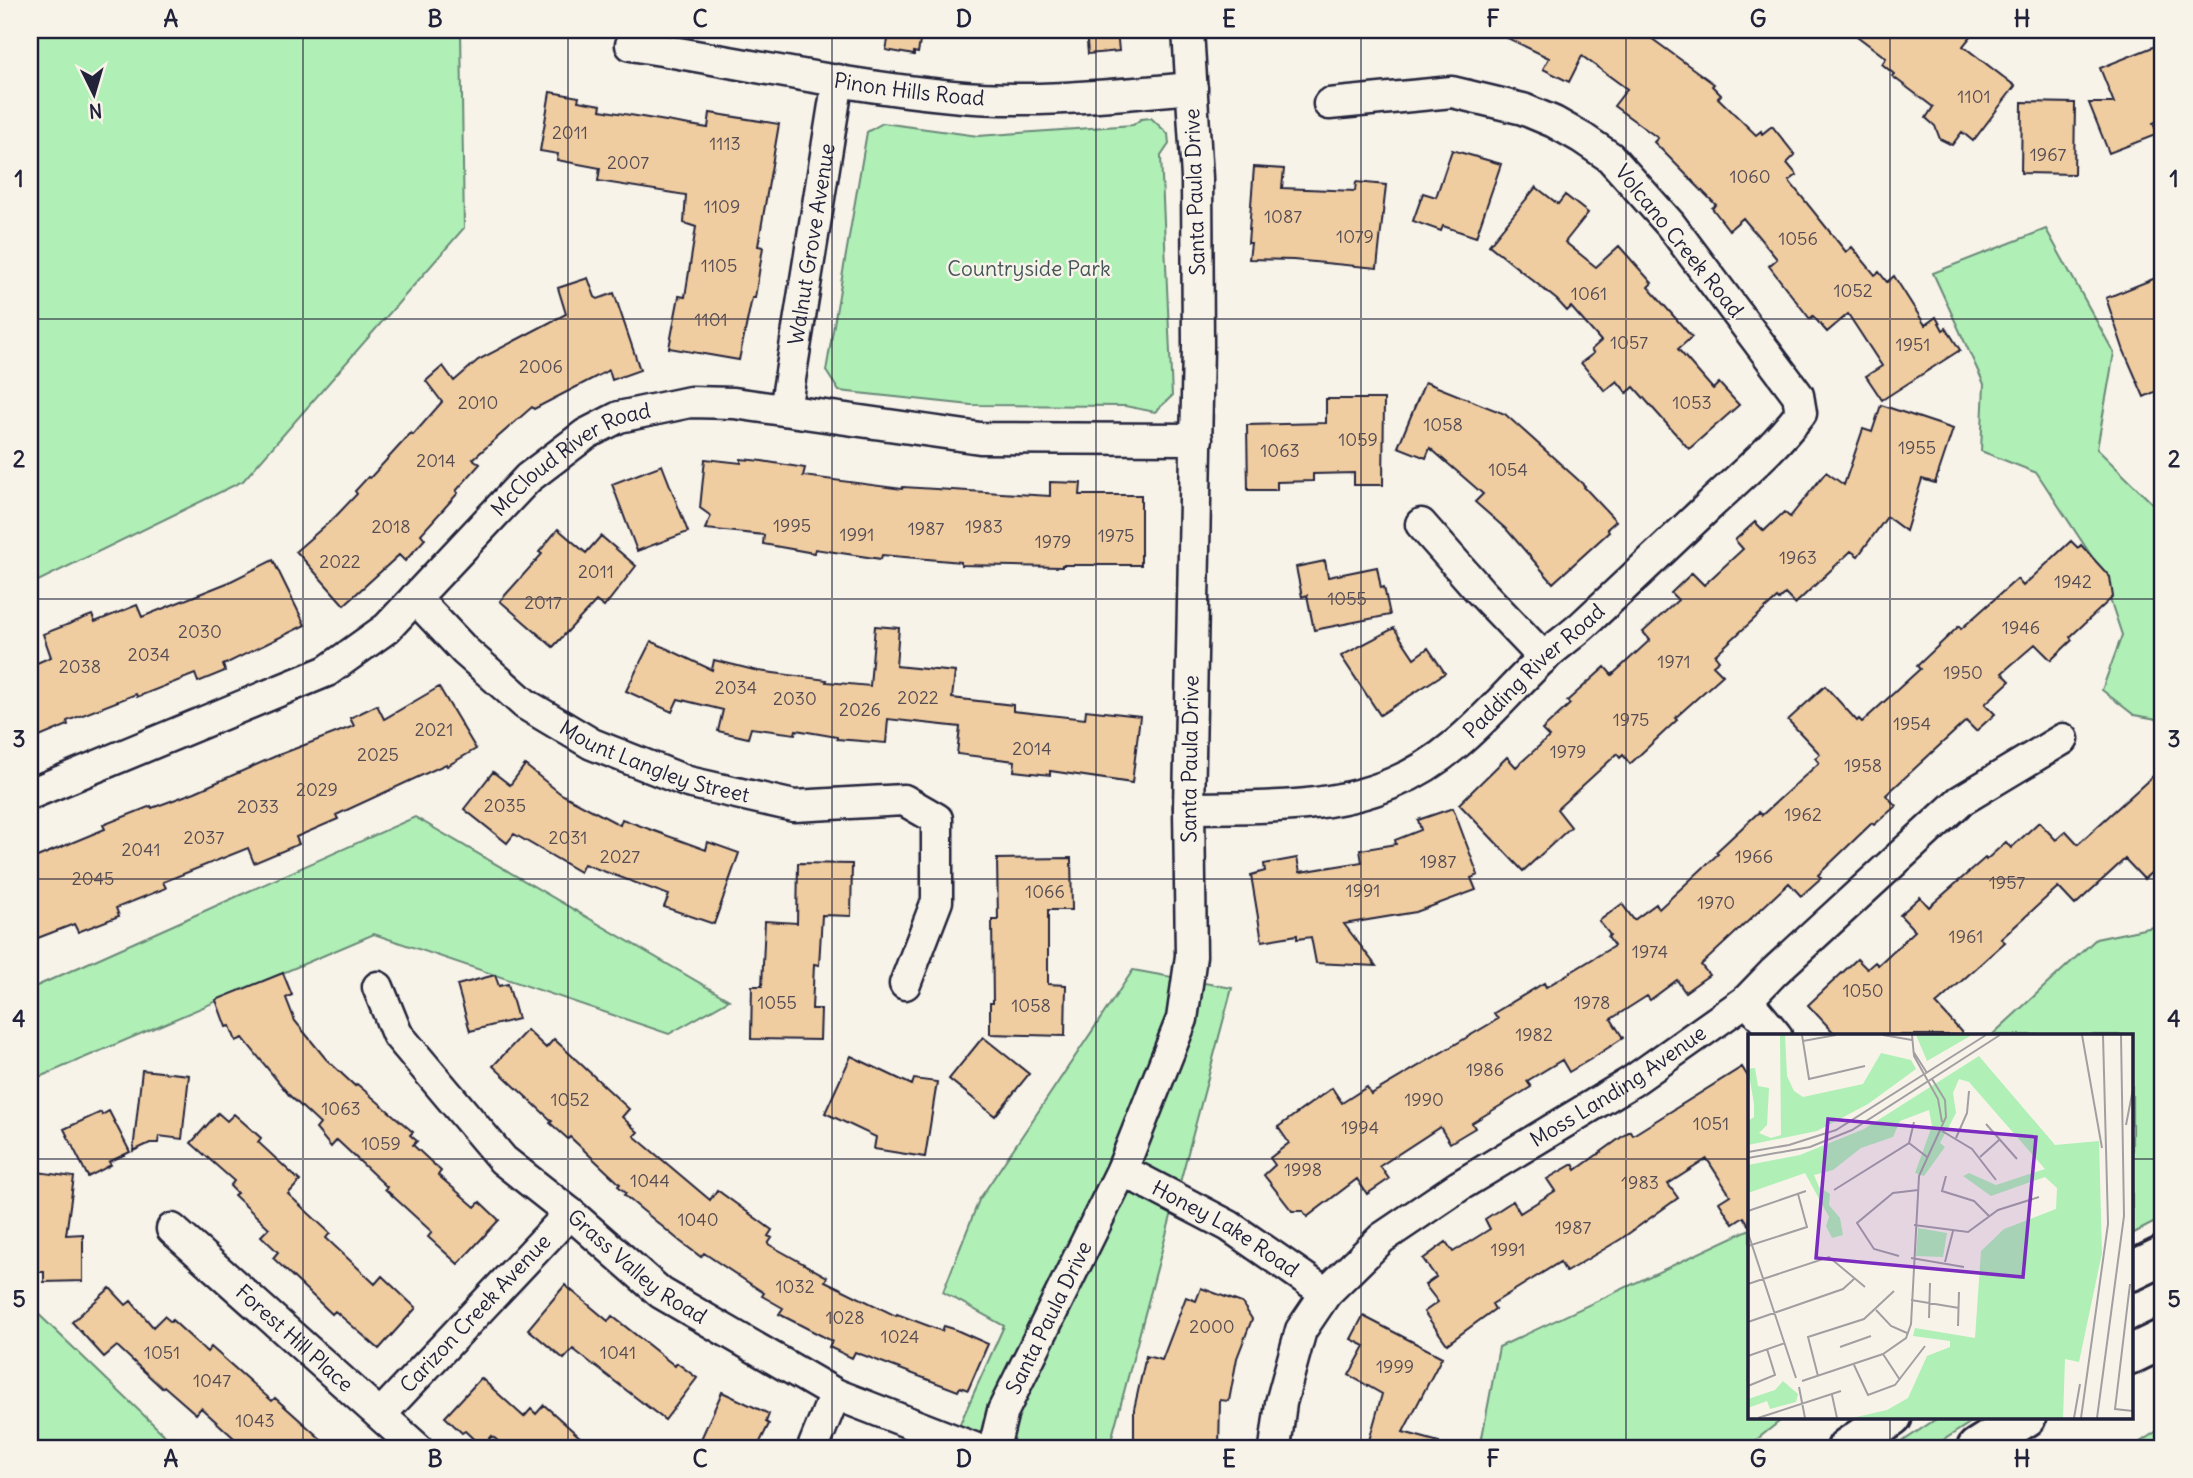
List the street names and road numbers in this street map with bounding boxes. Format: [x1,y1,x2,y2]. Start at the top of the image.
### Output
street label: Pinon Hills Road [832,67,985,111]
street label: Santa Paula Drive [1178,108,1211,276]
street label: Walnut Grove Avenue [782,141,841,347]
street label: Volcano Creek Road [1609,159,1750,323]
street label: McCloud River Road [485,397,653,522]
street label: Padding River Road [1457,598,1610,744]
street label: Santa Paula Drive [1175,675,1205,843]
street label: Mount Langley Street [555,714,752,808]
street label: Moss Landing Avenue [1525,1019,1711,1153]
street label: Honey Lake Road [1148,1174,1304,1283]
street label: Grass Valley Road [562,1203,712,1330]
street label: Carizon Creek Avenue [394,1228,556,1398]
street label: Santa Paula Drive [999,1237,1098,1399]
street label: Forest Hill Place [230,1278,359,1398]

